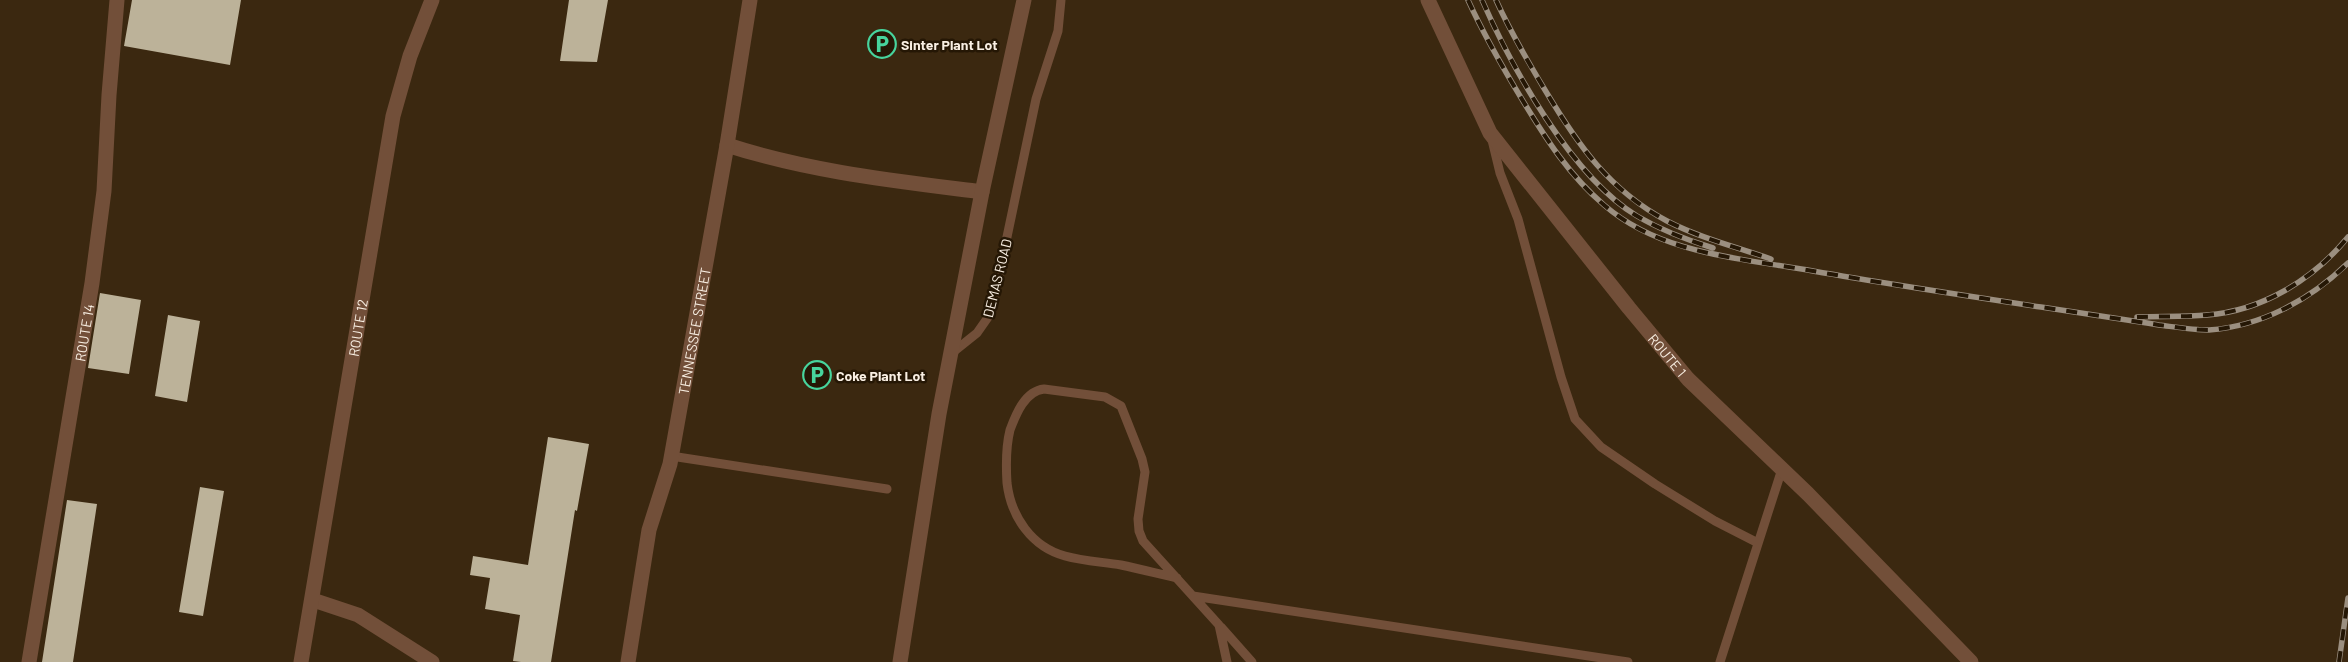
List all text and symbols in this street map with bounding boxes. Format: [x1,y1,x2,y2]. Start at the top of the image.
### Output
parking icon: Sinter Plant Lot [867,29,897,59]
place label: Sinter Plant Lot [901,36,997,53]
street label: DEMAS ROAD [979,237,1015,319]
street label: TENNESSEE STREET [674,266,713,396]
street label: ROUTE 12 [344,298,371,358]
street label: ROUTE 14 [71,302,97,363]
street label: ROUTE 1 [1645,330,1691,380]
parking icon: Coke Plant Lot [802,360,832,390]
place label: Coke Plant Lot [836,367,925,384]

